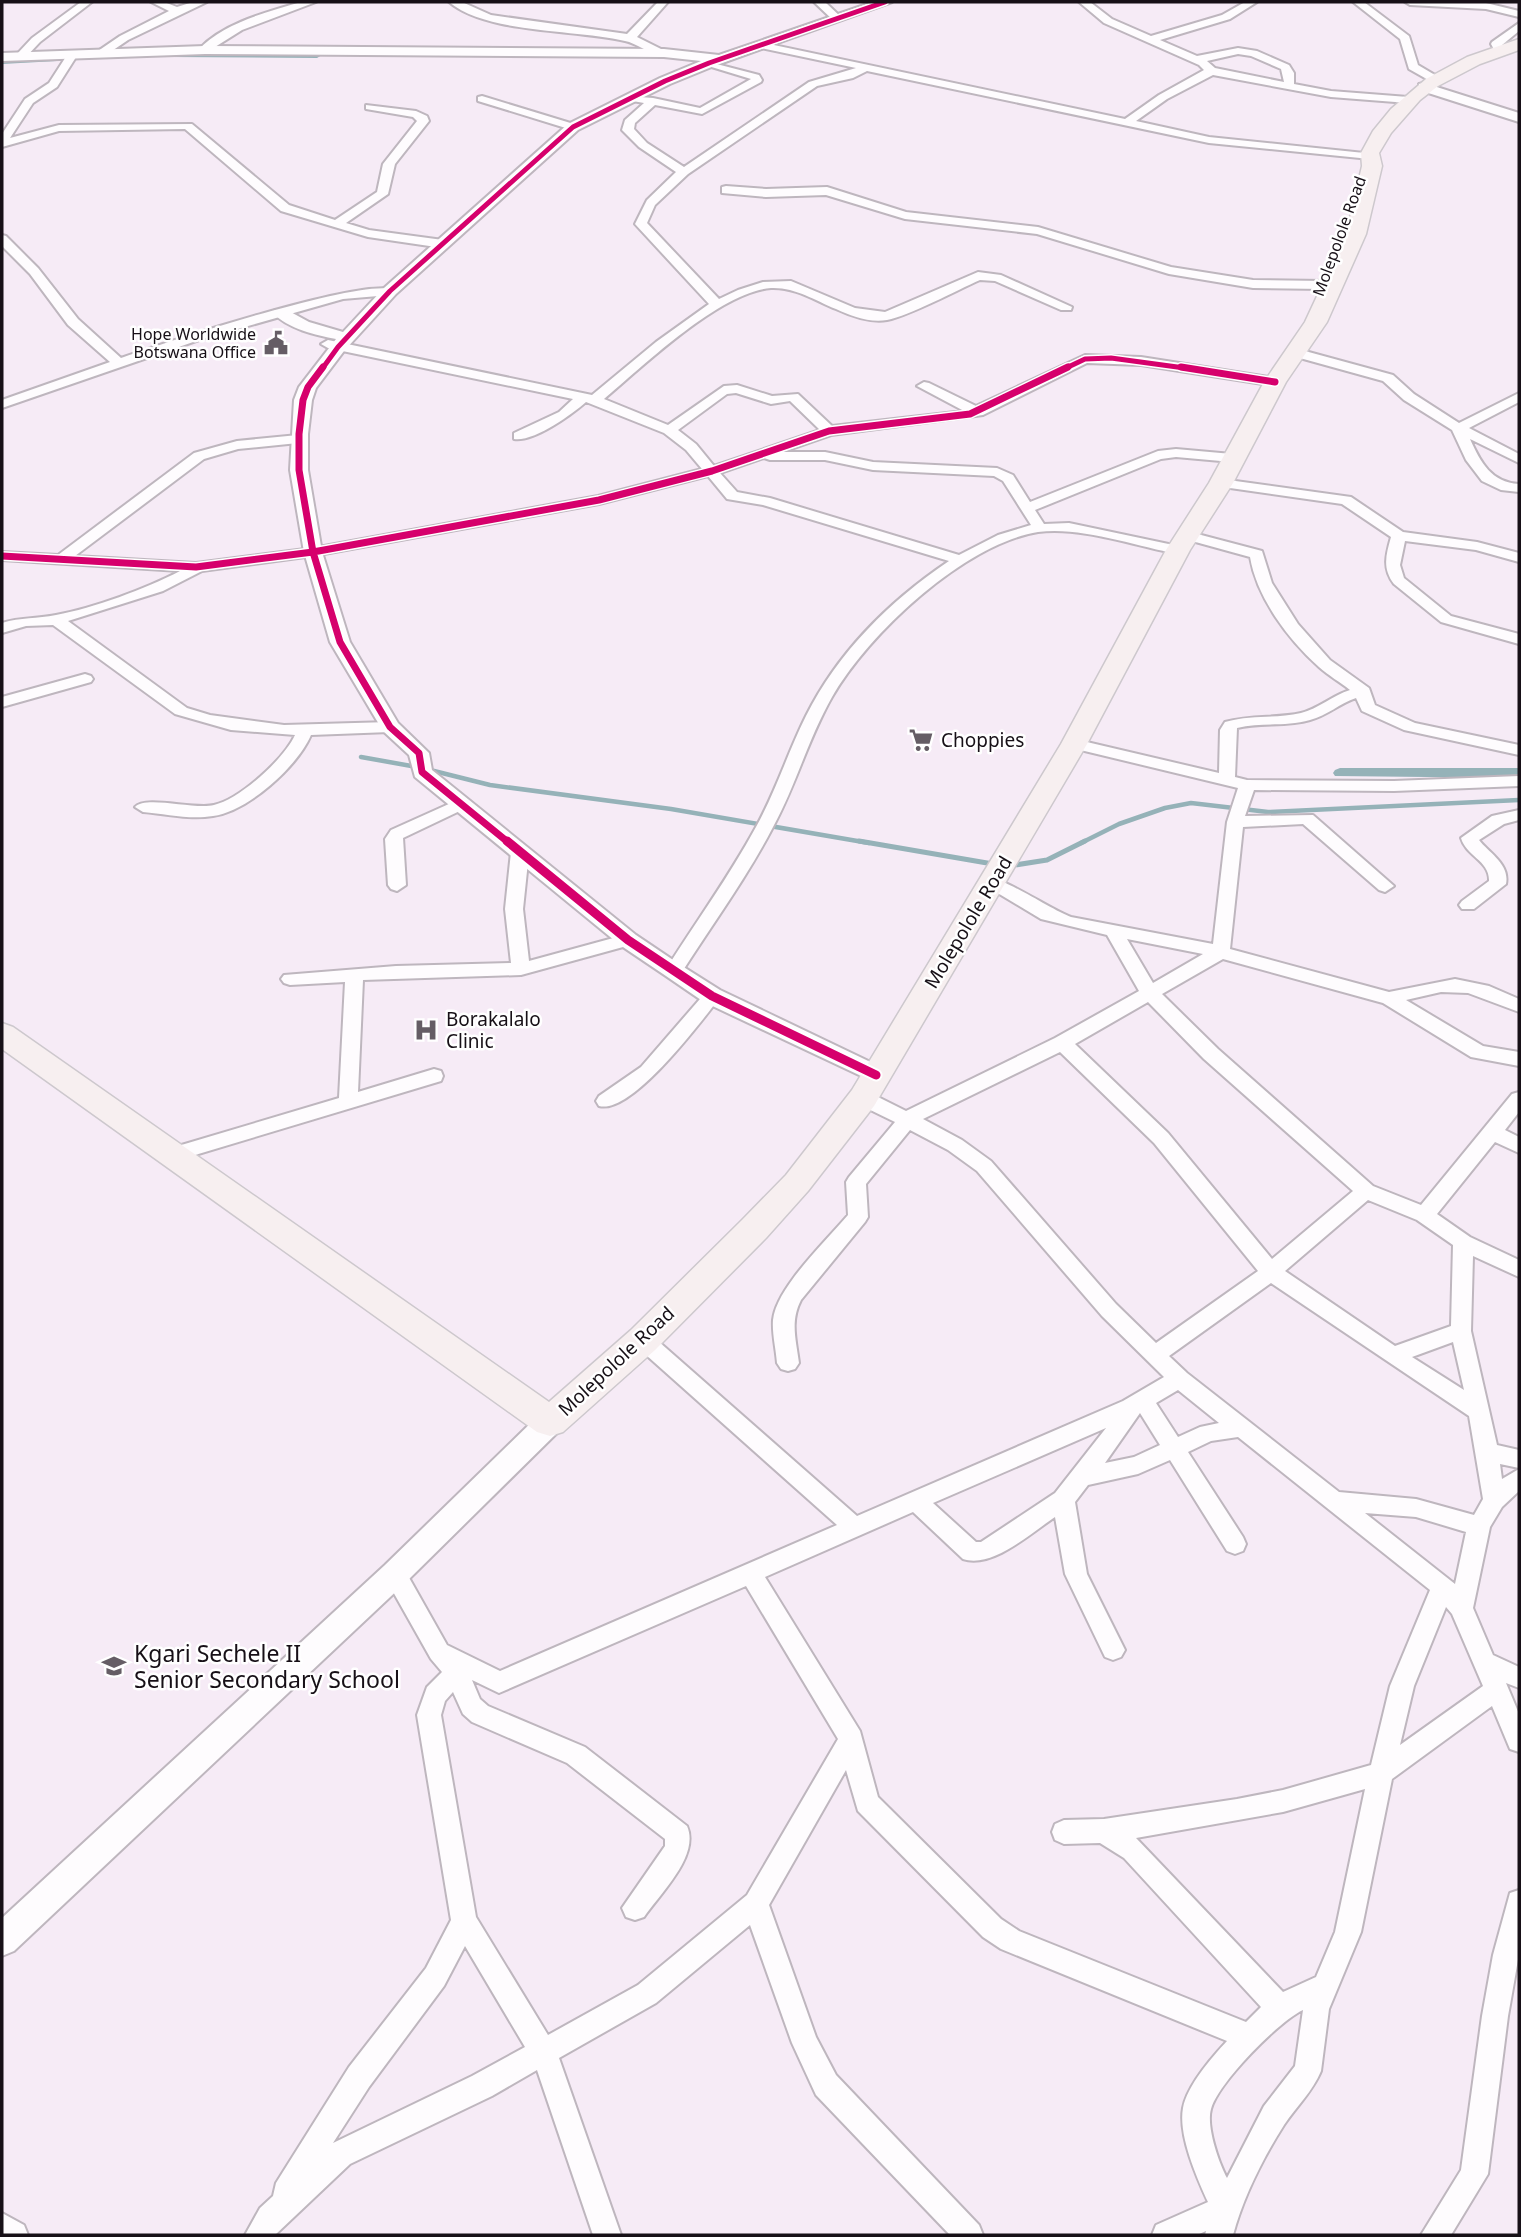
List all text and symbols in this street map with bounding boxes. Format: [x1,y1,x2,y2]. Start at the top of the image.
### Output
street label: Molepolole Road [1307,173,1371,299]
place label: Hope Worldwide Botswana Office [131,323,256,363]
public building icon: Hope Worldwide Botswana Office [262,329,290,357]
supermarket icon: Choppies [907,726,935,754]
place label: Choppies [941,727,1024,753]
street label: Molepolole Road [918,851,1018,993]
place label: Borakalalo Clinic [446,1006,541,1054]
hospital icon: Borakalalo Clinic [412,1016,440,1044]
street label: Molepolole Road [552,1300,680,1422]
place label: Kgari Sechele II Senior Secondary School [134,1637,400,1695]
school or university icon: Kgari Sechele II Senior Secondary School [100,1652,128,1680]

